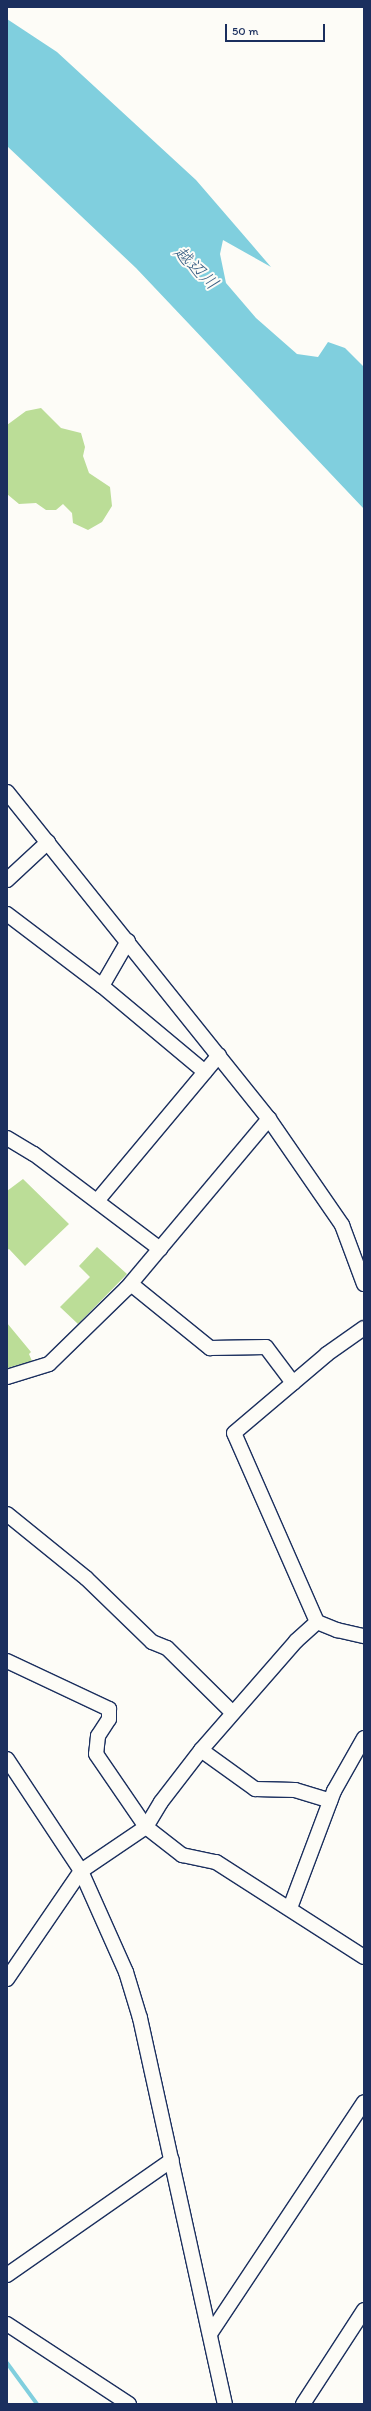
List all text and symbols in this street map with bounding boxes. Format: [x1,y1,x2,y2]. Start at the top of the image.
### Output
scale bar [227,16,327,42]
text: 50 m [232,24,258,38]
water label: 越辺川 [169,241,223,295]

